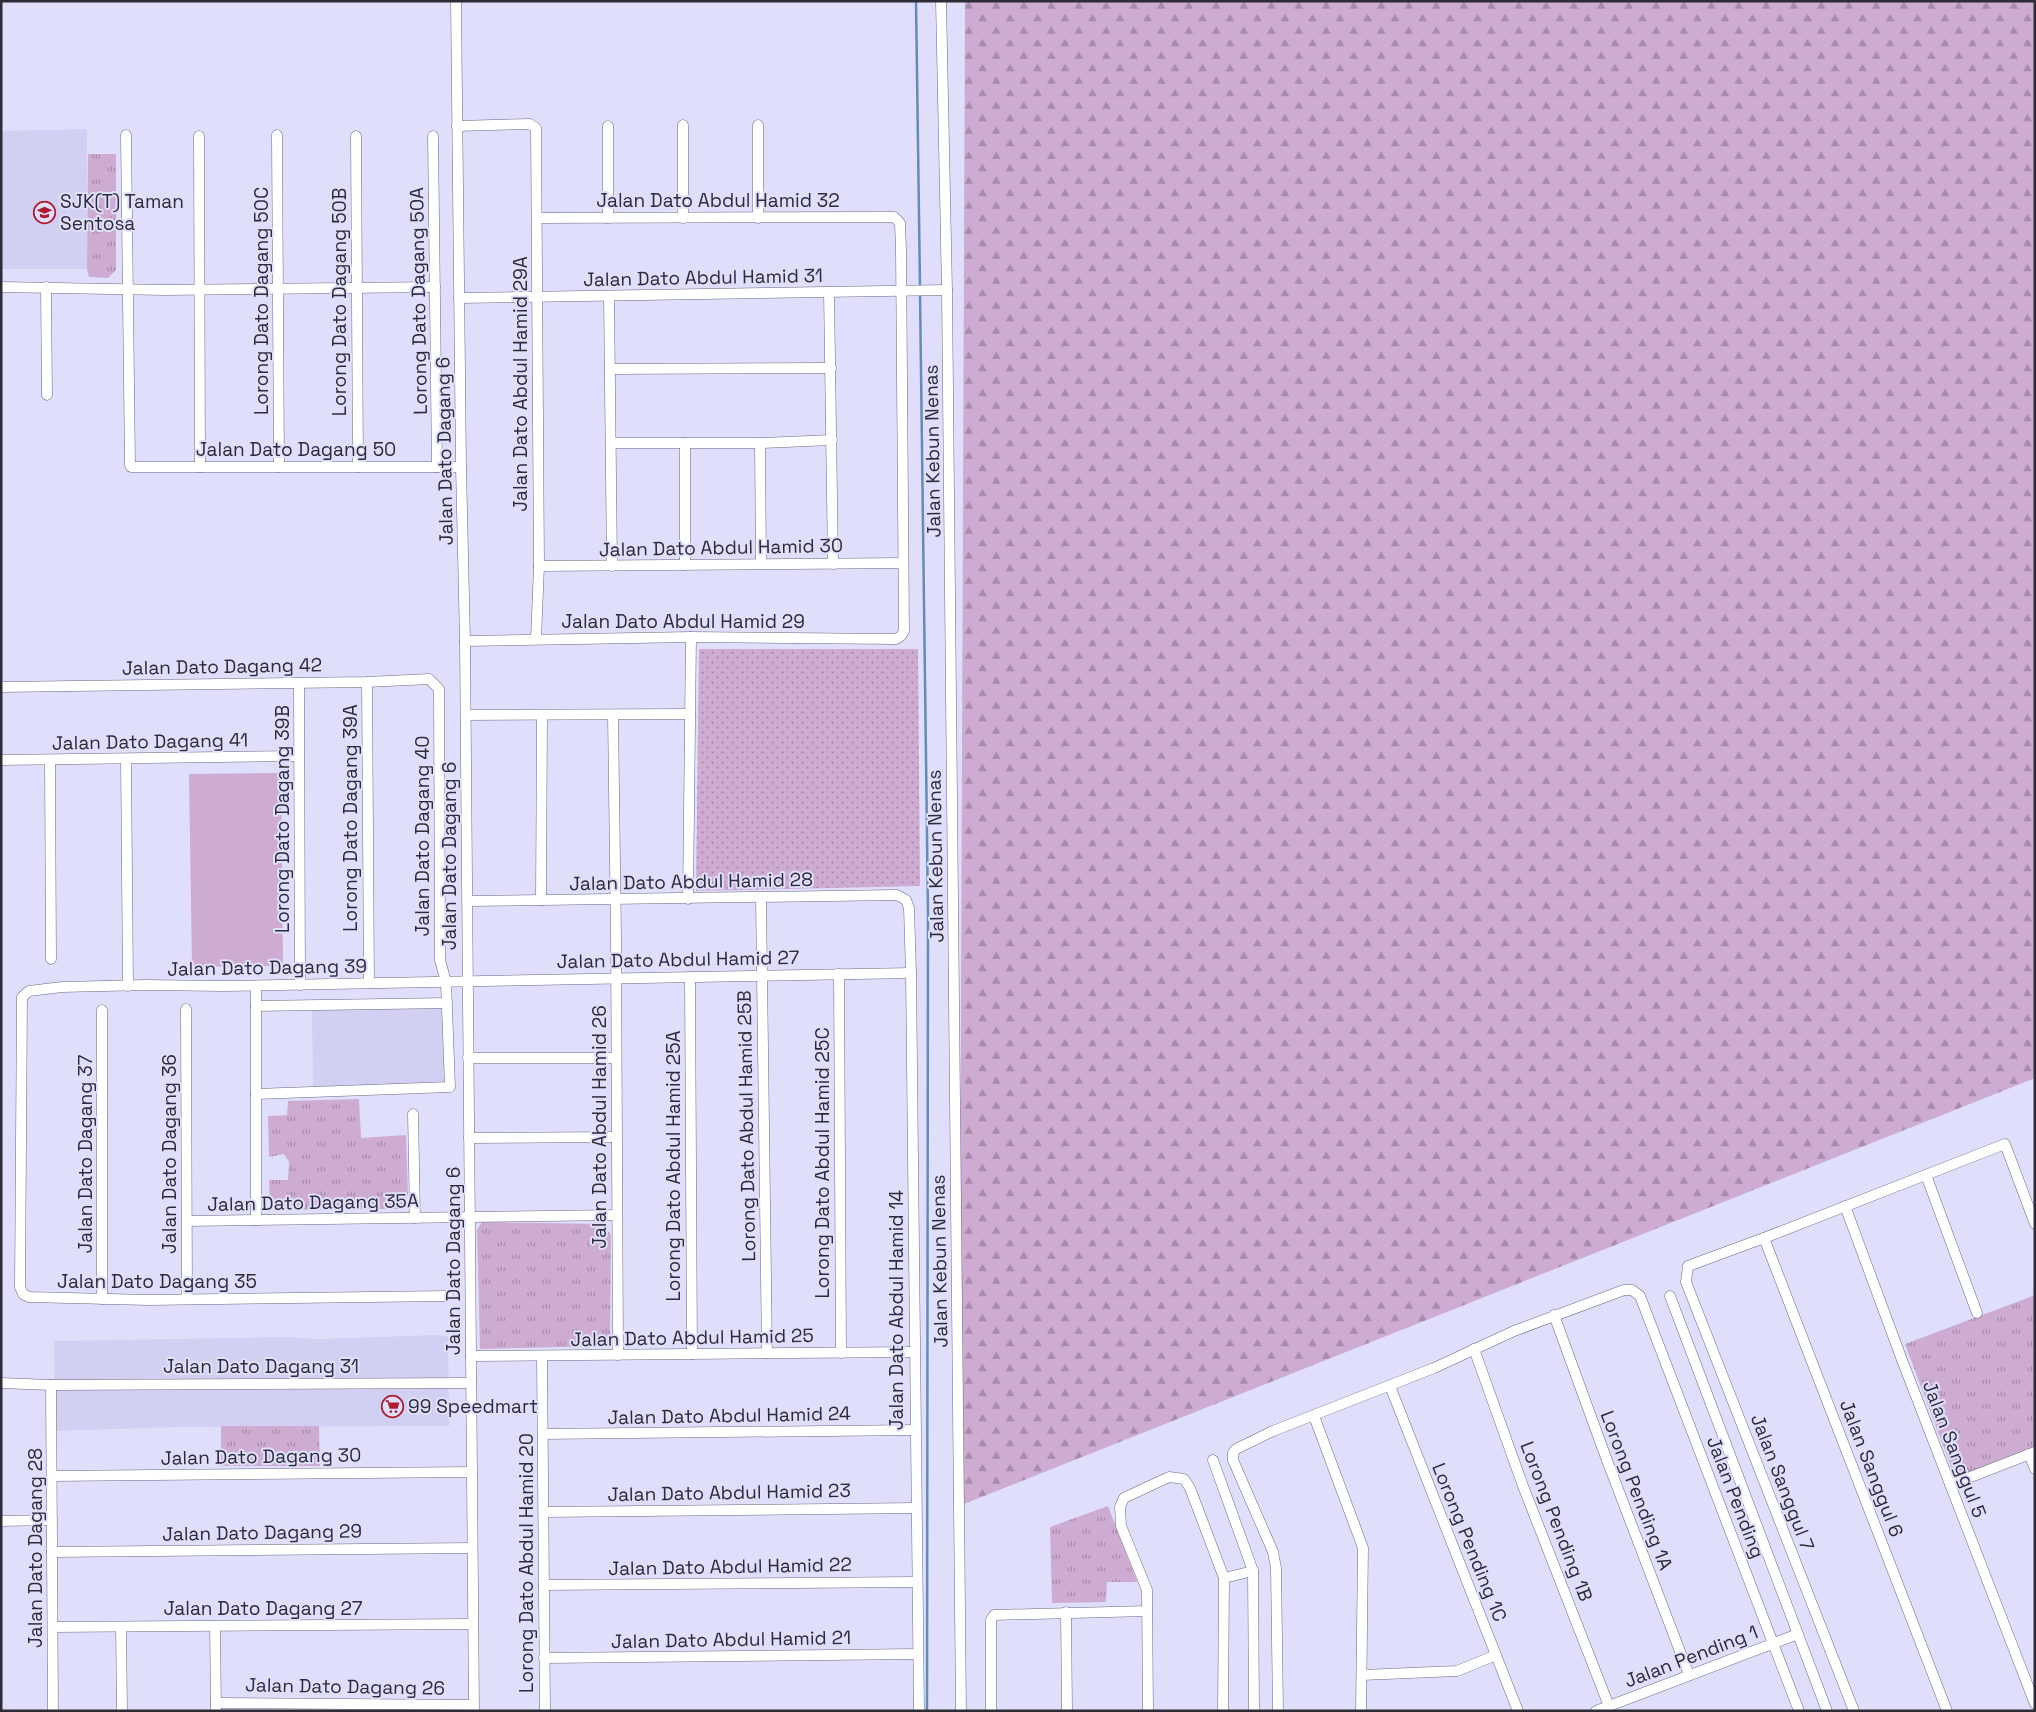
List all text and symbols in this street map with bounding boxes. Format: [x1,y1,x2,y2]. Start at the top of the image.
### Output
street label: Lorong Dato Dagang 50C [249,187,274,415]
street label: Lorong Dato Dagang 50A [404,187,433,415]
street label: Lorong Dato Dagang 50B [327,188,352,416]
street label: Jalan Dato Abdul Hamid 32 [596,188,840,213]
place label: SJK(T) Taman Sentosa [60,189,184,236]
school or university icon: SJK(T) Taman Sentosa [32,200,56,224]
street label: Jalan Dato Abdul Hamid 29A [508,256,533,512]
street label: Jalan Dato Abdul Hamid 31 [583,263,823,292]
street label: Jalan Dato Dagang 6 [430,357,459,545]
street label: Jalan Kebun Nenas [918,364,947,538]
street label: Jalan Dato Dagang 50 [196,437,396,462]
street label: Jalan Dato Abdul Hamid 30 [599,533,843,562]
street label: Jalan Dato Abdul Hamid 29 [561,609,805,634]
street label: Jalan Dato Dagang 42 [122,652,322,681]
street label: Lorong Dato Dagang 39A [338,704,363,932]
street label: Lorong Dato Dagang 39B [270,705,295,933]
street label: Jalan Dato Dagang 41 [52,727,248,756]
street label: Jalan Dato Dagang 40 [410,736,435,936]
street label: Jalan Dato Dagang 6 [437,762,462,950]
street label: Jalan Kebun Nenas [921,769,950,943]
street label: Jalan Dato Abdul Hamid 28 [569,867,813,896]
street label: Jalan Dato Abdul Hamid 27 [556,945,800,974]
street label: Jalan Dato Dagang 39 [167,953,367,982]
street label: Lorong Dato Abdul Hamid 25B [732,990,761,1262]
street label: Jalan Dato Abdul Hamid 26 [587,1005,612,1249]
street label: Lorong Dato Abdul Hamid 25C [810,1027,835,1299]
street label: Lorong Dato Abdul Hamid 25A [661,1031,686,1301]
street label: Jalan Dato Dagang 37 [73,1054,98,1254]
street label: Jalan Dato Dagang 36 [157,1054,182,1254]
street label: Jalan Dato Dagang 6 [441,1167,466,1355]
street label: Jalan Kebun Nenas [925,1174,954,1348]
street label: Jalan Dato Dagang 35A [207,1188,419,1217]
street label: Jalan Dato Abdul Hamid 14 [884,1190,909,1430]
street label: Jalan Dato Dagang 35 [57,1269,257,1294]
street label: Jalan Dato Abdul Hamid 25 [570,1323,814,1352]
street label: Jalan Dato Dagang 31 [163,1354,359,1379]
street label: Jalan Sanggul 5 [1917,1377,1992,1521]
supermarket icon: 99 Speedmart [380,1394,404,1418]
place label: 99 Speedmart [408,1394,538,1419]
street label: Jalan Sanggul 6 [1834,1396,1909,1540]
street label: Jalan Dato Abdul Hamid 24 [607,1401,851,1430]
street label: Lorong Pending 1A [1595,1407,1678,1574]
street label: Jalan Sanggul 7 [1745,1410,1820,1554]
street label: Lorong Dato Abdul Hamid 20 [514,1433,539,1693]
street label: Jalan Pending [1701,1433,1770,1562]
street label: Lorong Pending 1B [1514,1438,1599,1605]
street label: Jalan Dato Dagang 30 [161,1442,361,1471]
street label: Jalan Dato Dagang 28 [23,1448,48,1648]
street label: Lorong Pending 1C [1426,1459,1513,1625]
street label: Jalan Dato Abdul Hamid 23 [607,1478,851,1507]
street label: Jalan Dato Dagang 29 [162,1518,362,1547]
street label: Jalan Dato Abdul Hamid 22 [608,1552,852,1581]
street label: Jalan Dato Dagang 27 [164,1596,363,1621]
street label: Jalan Pending 1 [1621,1619,1762,1693]
street label: Jalan Dato Abdul Hamid 21 [611,1625,851,1654]
street label: Jalan Dato Dagang 26 [245,1672,445,1701]

